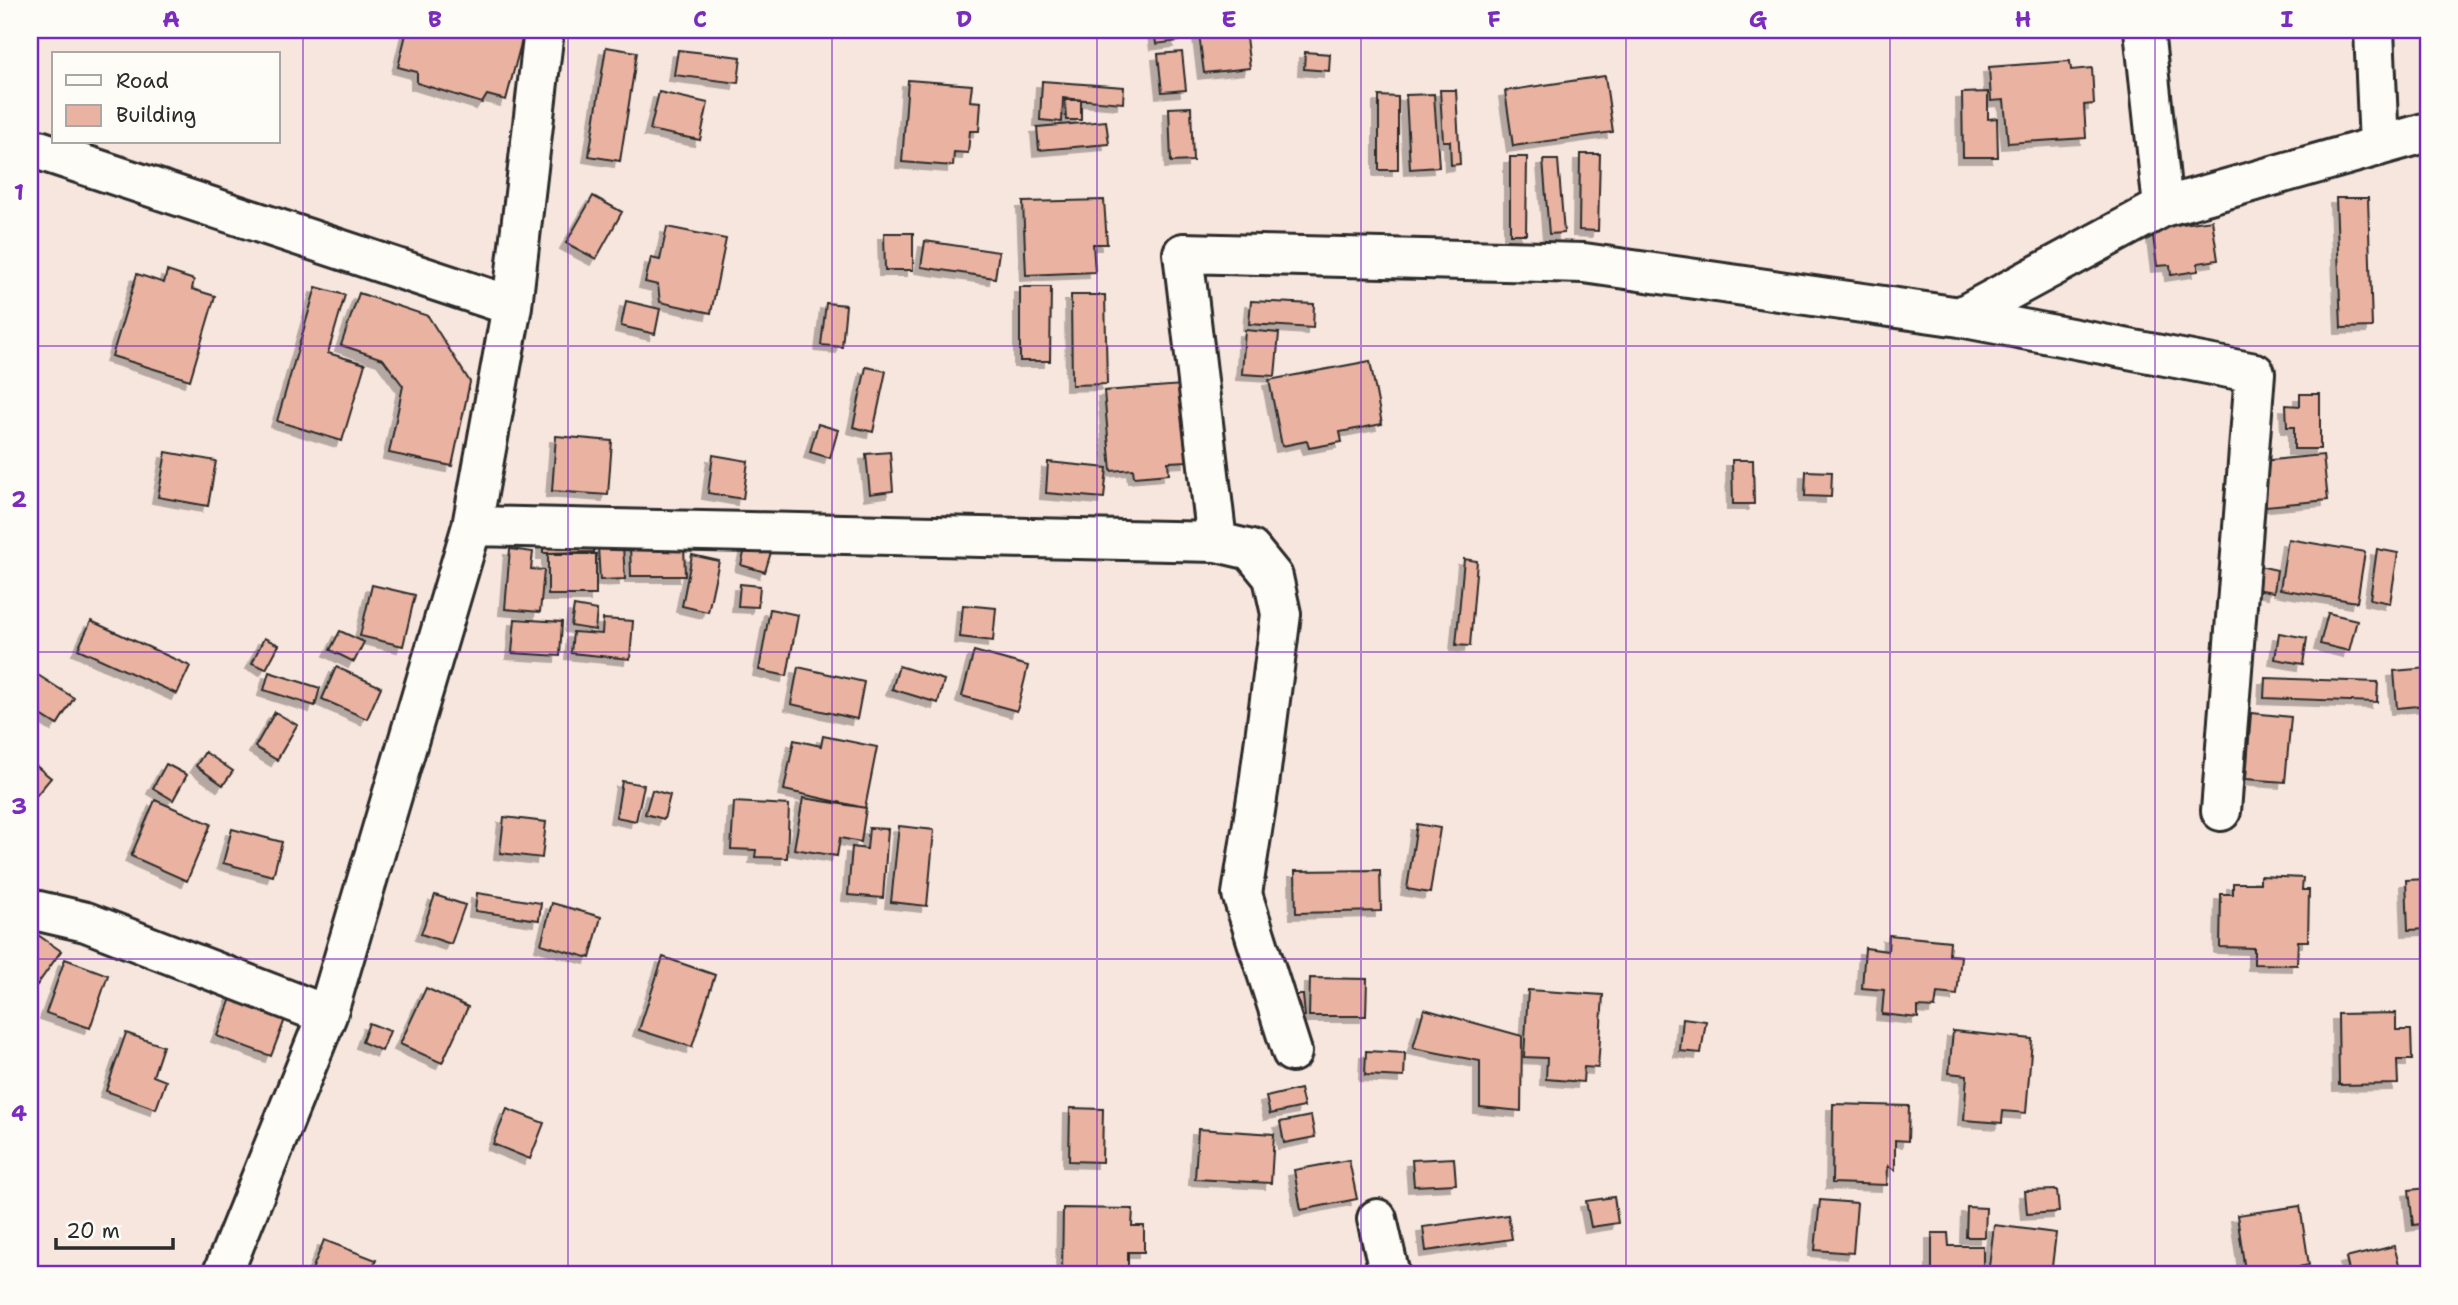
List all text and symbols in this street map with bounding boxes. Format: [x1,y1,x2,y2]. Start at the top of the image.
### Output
text: A [162,4,180,34]
text: B [428,4,442,34]
text: C [693,4,707,34]
text: D [956,4,972,34]
text: E [1221,4,1237,34]
text: F [1487,4,1501,34]
text: G [1749,4,1768,34]
text: H [2015,4,2031,34]
text: I [2281,4,2294,34]
legend [52,52,280,144]
text: Road [116,67,169,95]
text: Building [116,101,196,129]
text: 1 [14,177,24,207]
text: 2 [11,484,27,514]
text: 3 [11,791,27,821]
text: 4 [11,1098,27,1128]
scale bar [56,1207,173,1251]
text: 20 m [66,1217,120,1245]

